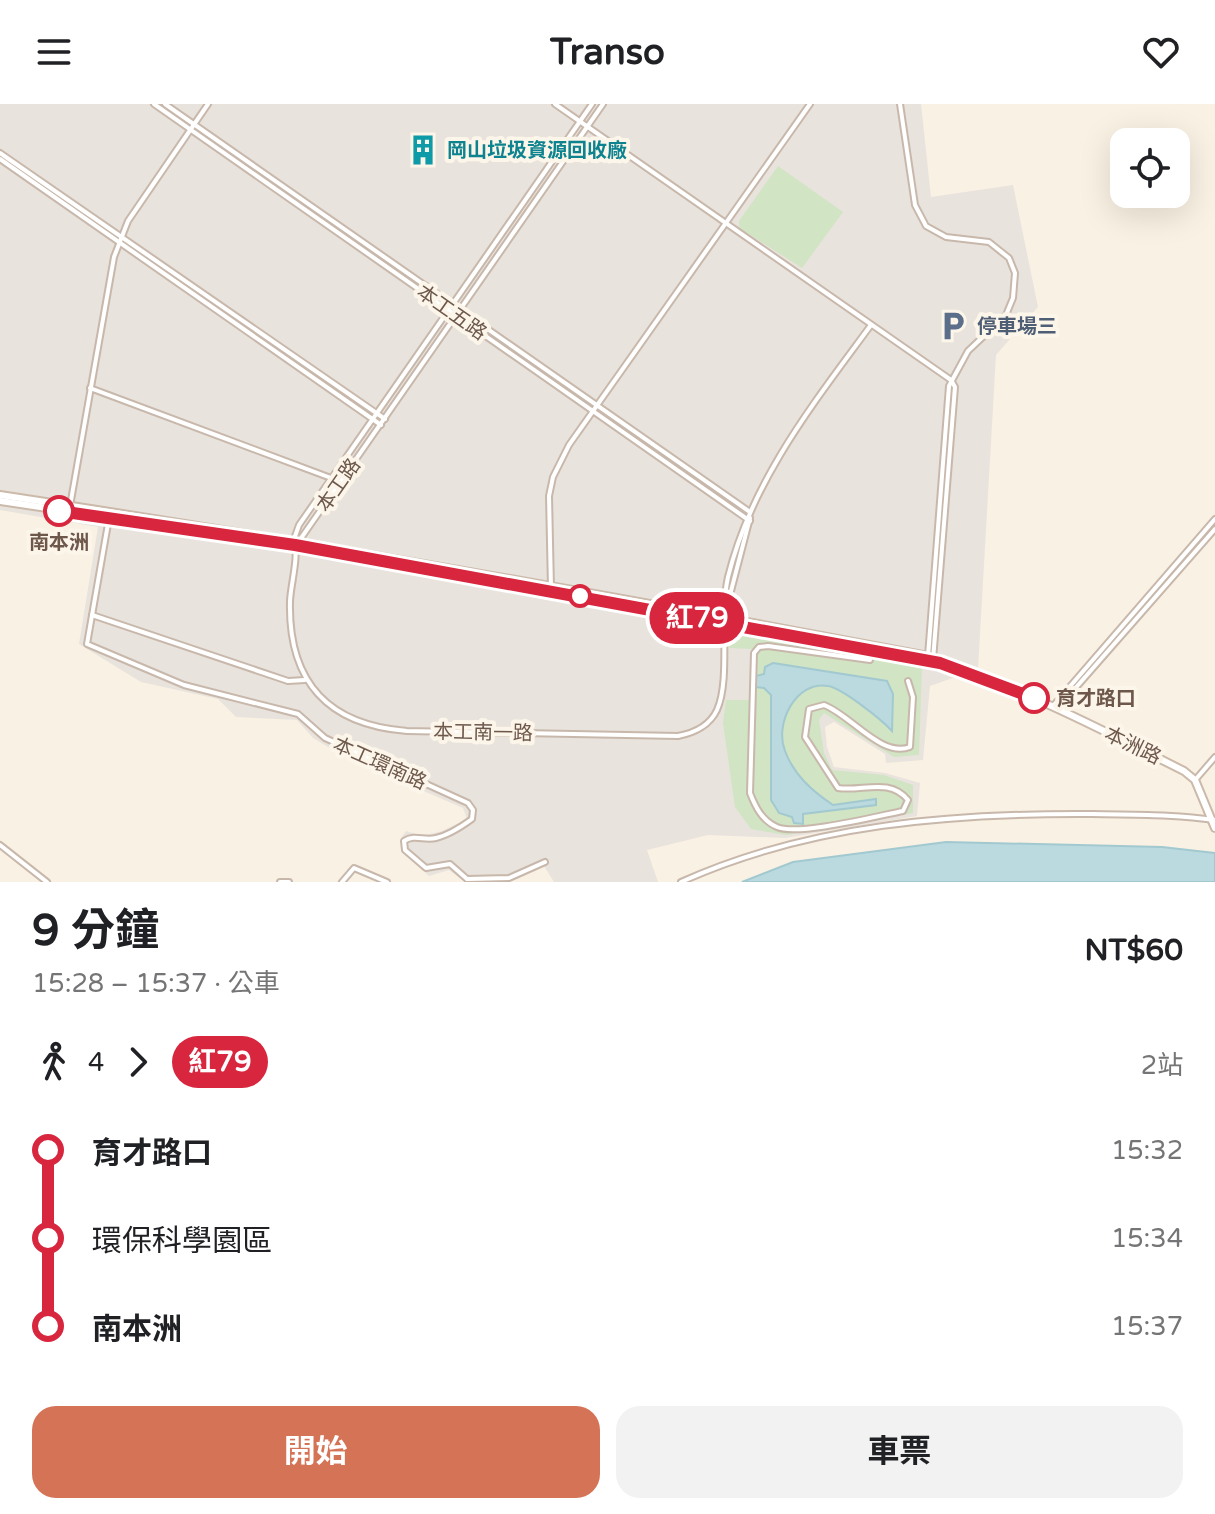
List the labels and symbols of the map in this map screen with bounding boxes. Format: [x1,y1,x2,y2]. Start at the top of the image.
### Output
building icon: 岡山垃圾資源回收廠 [406,133,440,167]
place label: 岡山垃圾資源回收廠 [447,139,627,163]
street label: 本工五路 [412,280,491,346]
parking icon: 停車場三 [936,309,970,343]
place label: 停車場三 [977,315,1057,339]
street label: 本工路 [312,454,366,517]
marker: 南本洲 [44,496,74,526]
place label: 南本洲 [29,531,89,555]
unlabelled marker [569,585,591,607]
line badge: 紅79 [651,592,743,644]
marker: 育才路口 [1019,683,1049,713]
place label: 育才路口 [1056,687,1136,711]
street label: 本工南一路 [433,720,533,746]
street label: 本洲路 [1100,722,1165,770]
street label: 本工環南路 [329,733,430,795]

